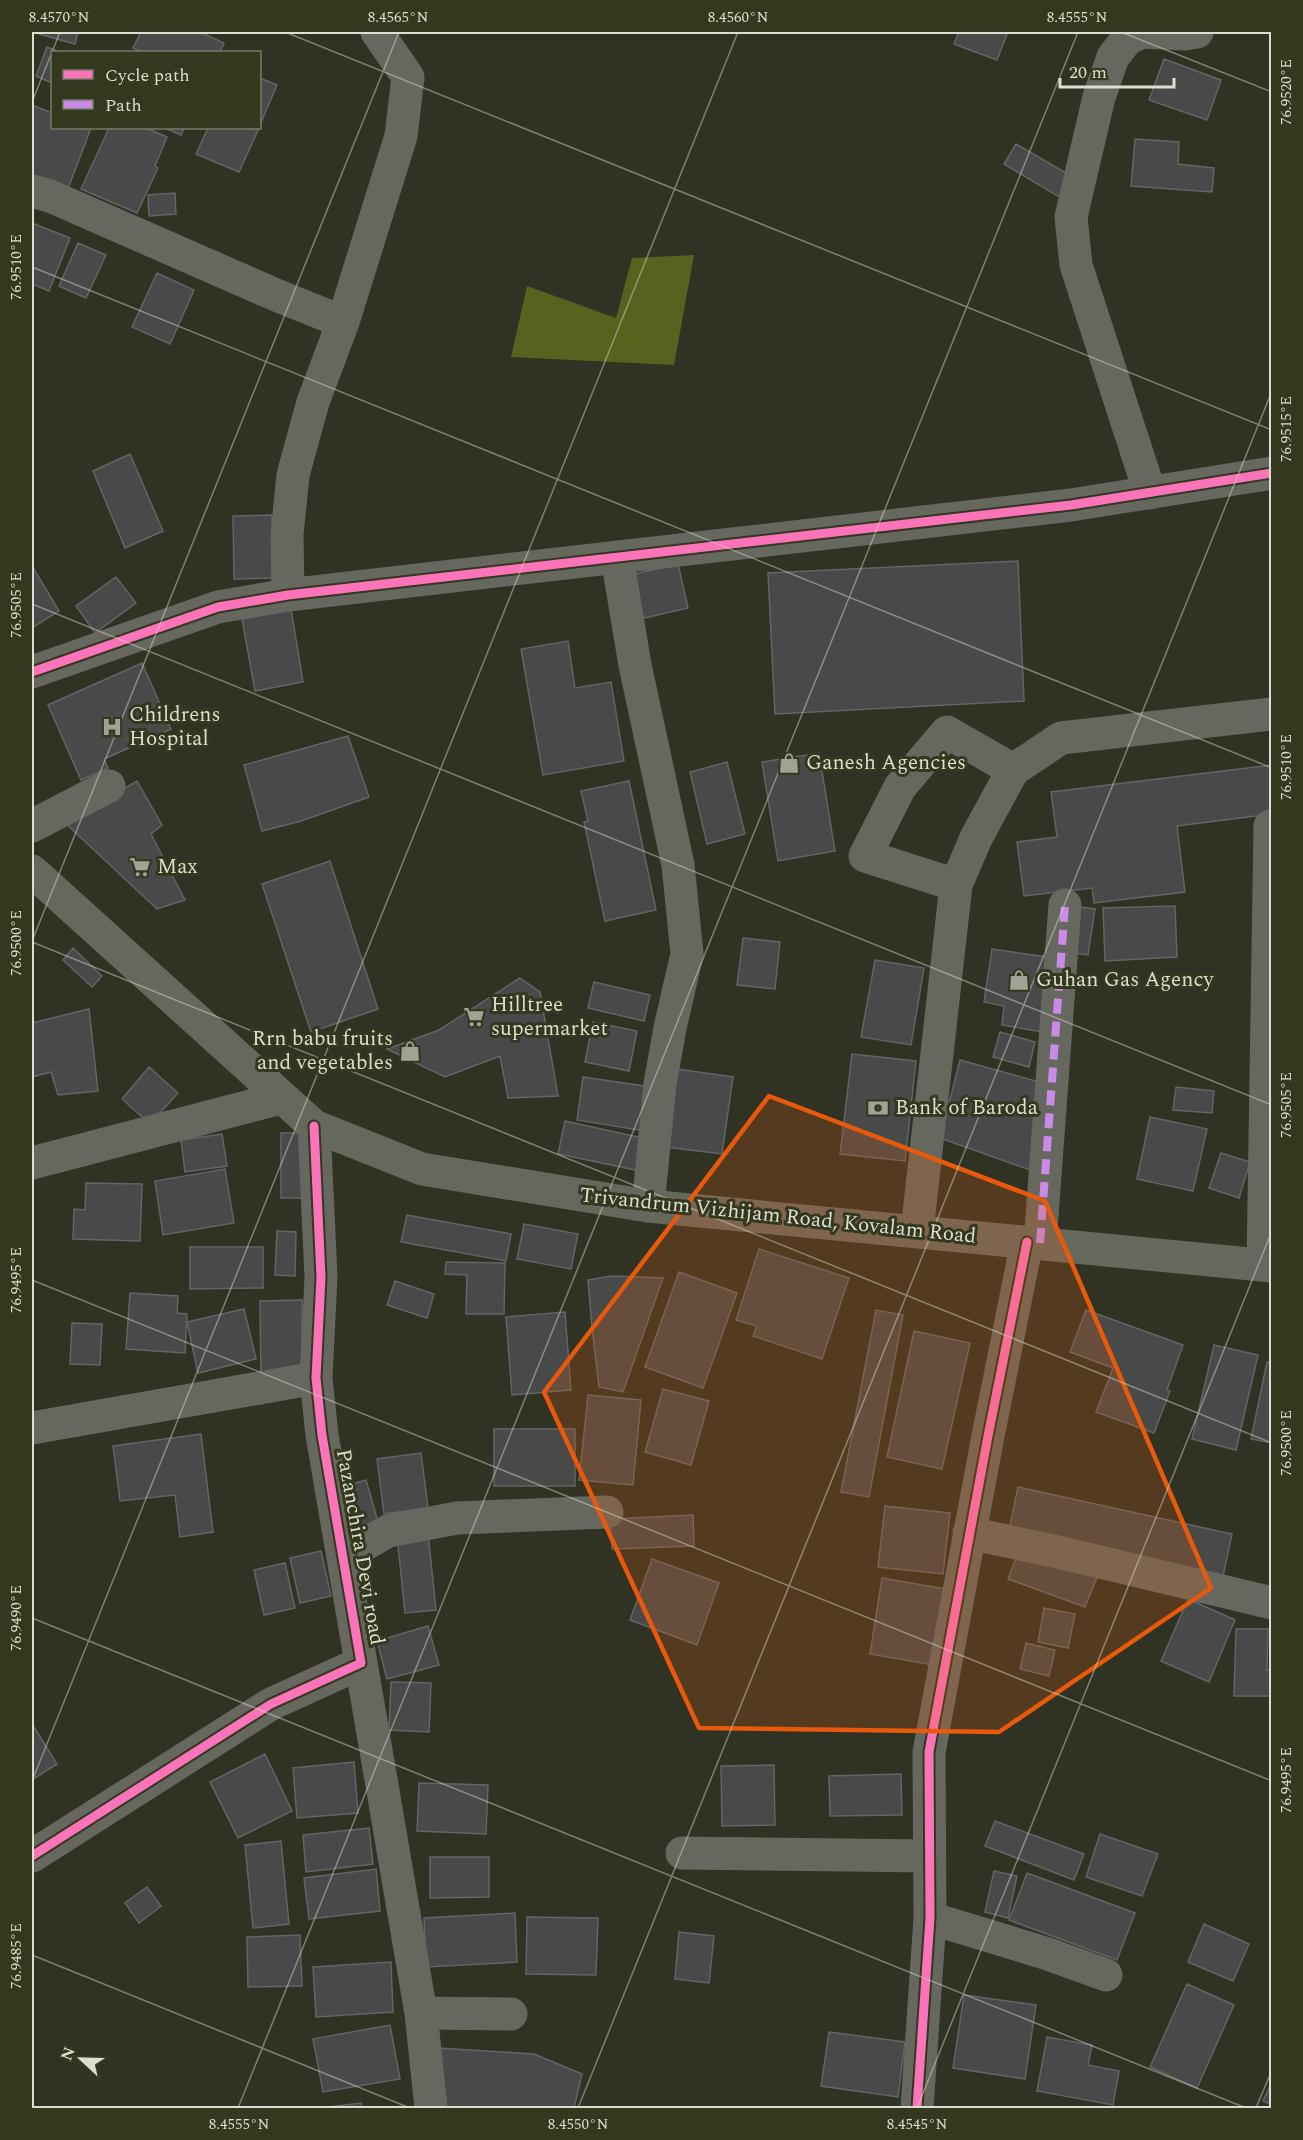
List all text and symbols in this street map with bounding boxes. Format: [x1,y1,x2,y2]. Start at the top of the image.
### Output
text: 8.4570°N [29,6,89,29]
text: 8.4565°N [368,6,428,29]
text: 8.4560°N [708,6,768,29]
text: 8.4555°N [1047,6,1107,29]
legend [51,51,261,129]
scale bar [1060,51,1174,89]
text: 20 m [1069,59,1107,86]
text: 76.9520°E [1275,59,1298,125]
text: Cycle path [105,62,190,89]
text: Path [105,92,142,119]
text: 76.9510°E [5,234,28,300]
text: 76.9515°E [1275,396,1298,462]
text: 76.9505°E [5,572,28,638]
place label: Childrens Hospital [129,699,221,755]
hospital icon: Childrens Hospital [100,715,124,739]
text: 76.9510°E [1275,734,1298,800]
place label: Ganesh Agencies [806,747,966,779]
shop icon: Ganesh Agencies [777,751,801,775]
place label: Max [157,851,198,883]
supermarket icon: Max [128,855,152,879]
text: 76.9500°E [5,910,28,976]
place label: Guhan Gas Agency [1036,964,1215,996]
shop icon: Guhan Gas Agency [1007,968,1031,992]
place label: Hilltree supermarket [491,989,608,1045]
supermarket icon: Hilltree supermarket [462,1005,486,1029]
place label: Rrn babu fruits and vegetables [252,1023,393,1079]
shop icon: Rrn babu fruits and vegetables [398,1039,422,1063]
text: 76.9505°E [1275,1072,1298,1138]
place label: Bank of Baroda [895,1092,1039,1124]
bank icon: Bank of Baroda [866,1096,890,1120]
street label: Trivandrum Vizhijam Road, Kovalam Road [578,1179,978,1253]
text: 76.9495°E [5,1247,28,1313]
text: 76.9500°E [1275,1410,1298,1476]
street label: Pazanchira Devi road [327,1446,393,1648]
text: 76.9490°E [5,1585,28,1651]
text: 76.9495°E [1275,1747,1298,1813]
text: 76.9485°E [5,1923,28,1989]
north arrow [51,2029,111,2089]
text: N [54,2043,82,2064]
text: 8.4555°N [209,2113,269,2136]
text: 8.4550°N [548,2113,608,2136]
text: 8.4545°N [887,2113,947,2136]

